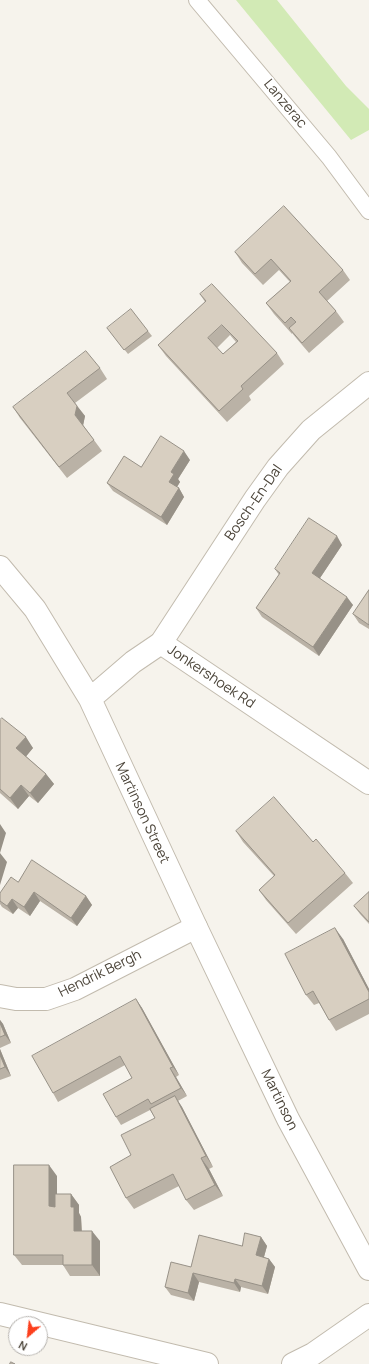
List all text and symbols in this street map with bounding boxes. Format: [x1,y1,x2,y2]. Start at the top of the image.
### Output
street label: Lanzerac [260,76,310,132]
street label: Bosch-En-Dal [222,462,286,544]
street label: Jonkershoek Rd [164,642,258,712]
street label: Martinson Street [111,760,173,866]
street label: Hendrik Bergh [56,947,144,1001]
street label: Martinson [257,1067,301,1133]
north arrow [8,1316,48,1356]
text: N [16,1338,30,1355]

